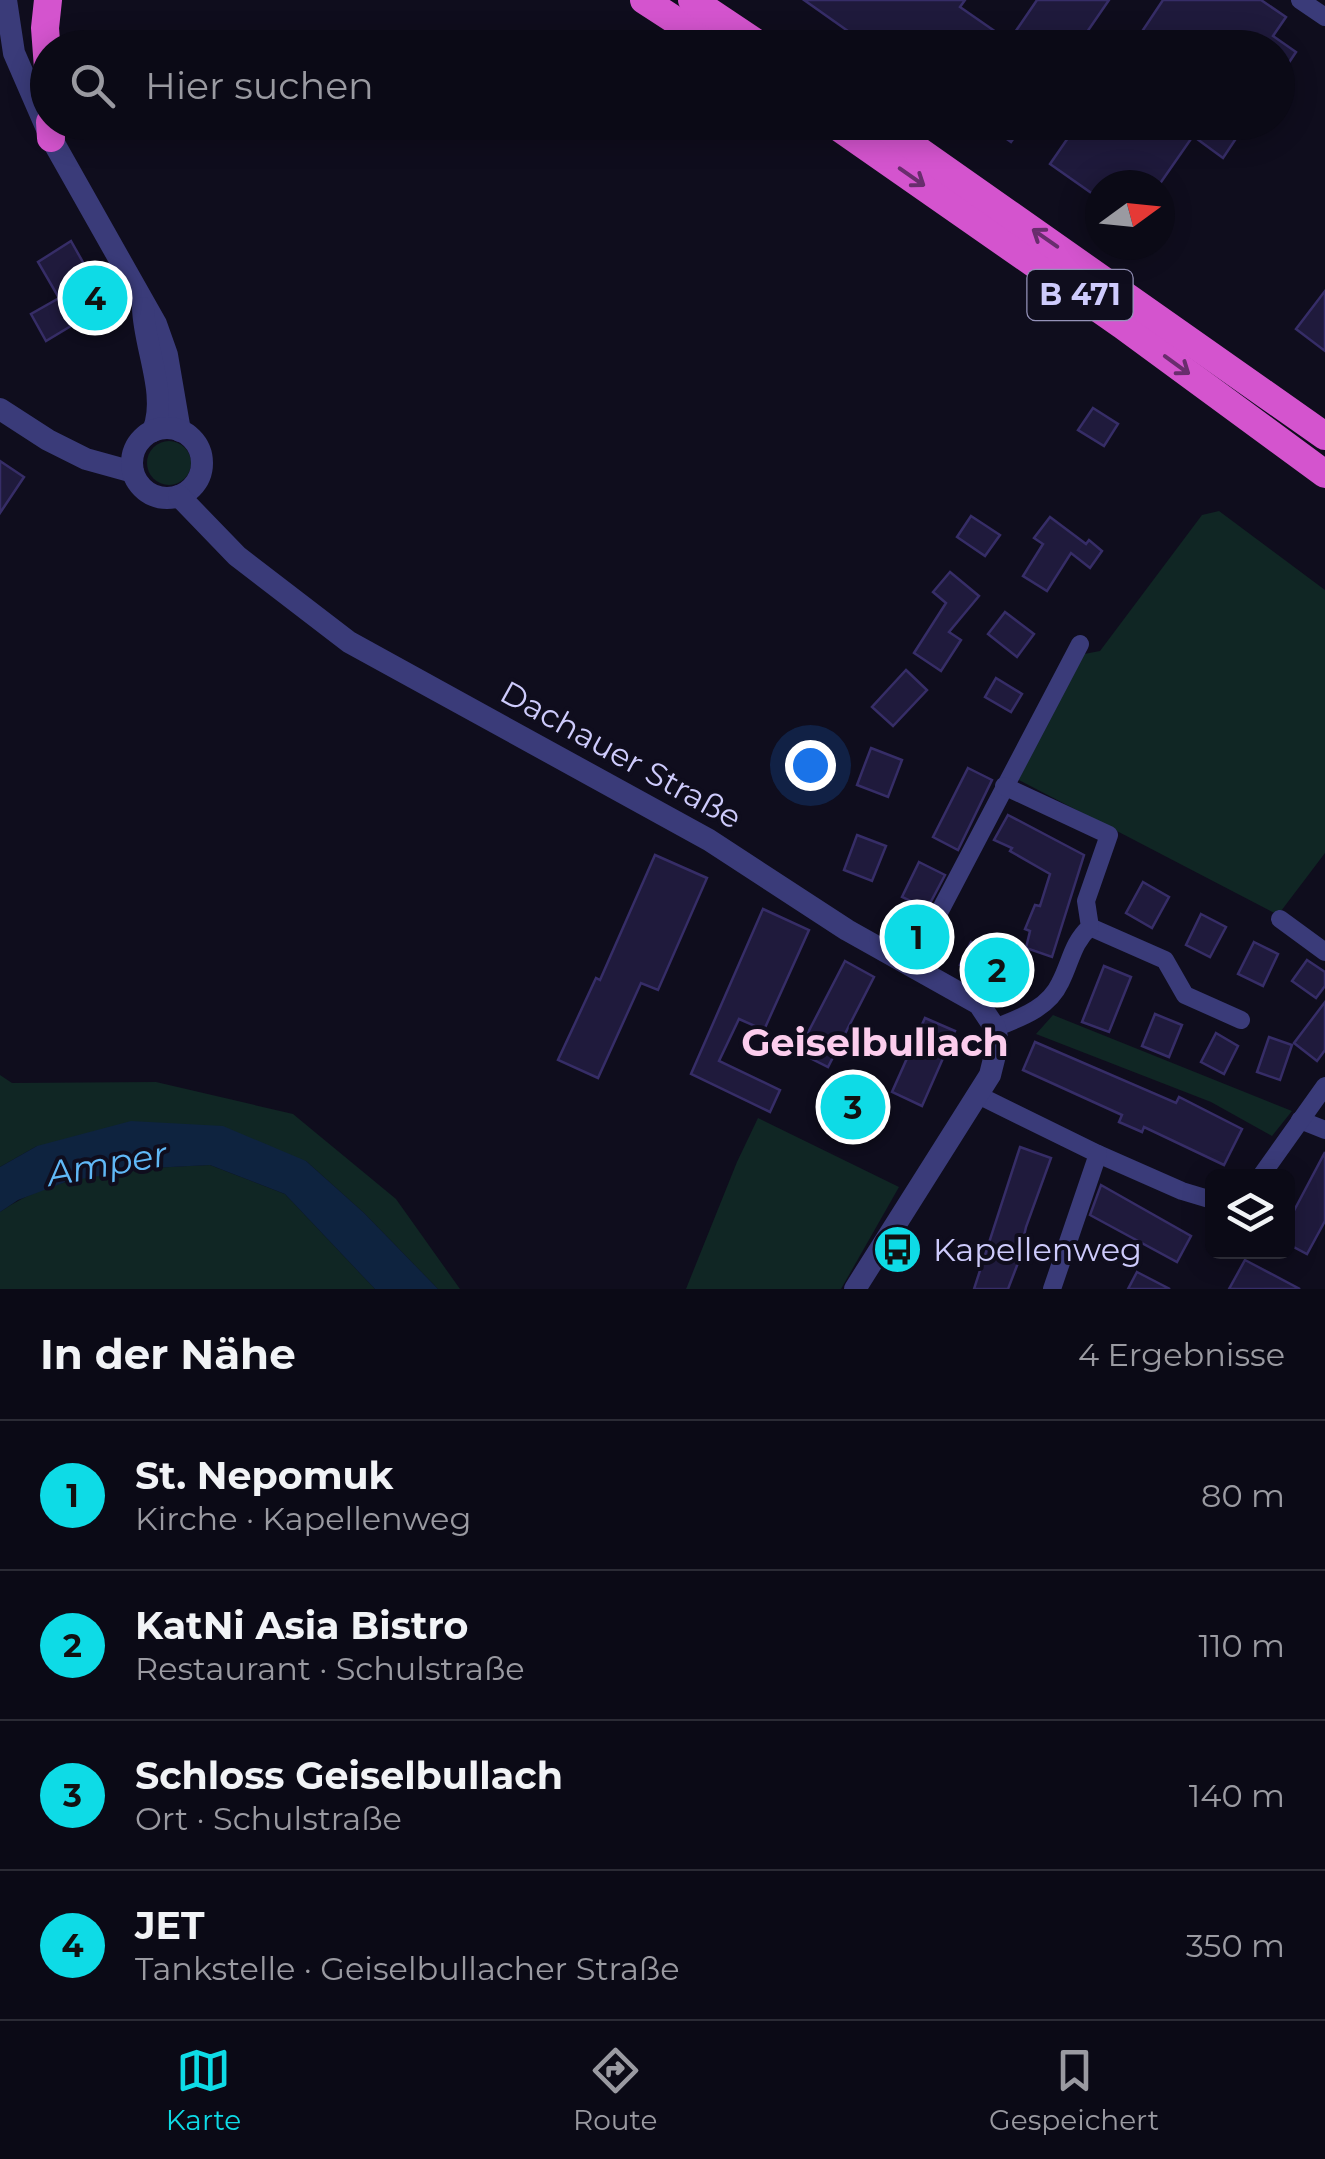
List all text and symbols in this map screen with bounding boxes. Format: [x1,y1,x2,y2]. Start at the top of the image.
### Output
search box [30,30,1295,140]
icon: search [65,58,120,113]
text: Hier suchen [145,62,374,109]
one-way arrow [898,166,925,187]
north arrow [1085,170,1175,260]
one-way arrow [1032,228,1059,249]
pin: 4 [62,260,128,336]
road number: B 471 [1028,270,1132,320]
one-way arrow [1163,355,1190,376]
street label: Dachauer Straße [494,672,749,837]
your location [785,740,836,791]
pin: 1 [884,900,950,974]
pin: 2 [964,932,1030,1008]
district label: Geiselbullach [741,1019,1009,1066]
pin: 3 [820,1070,886,1144]
water label: Amper [42,1132,171,1196]
map controls [1205,1169,1295,1259]
button: layers [1205,1169,1295,1259]
bus stop icon: Kapellenweg [872,1224,924,1276]
place label: Kapellenweg [933,1230,1142,1269]
text: In der Nähe [40,1328,296,1380]
text: 4 Ergebnisse [1078,1335,1285,1374]
text: St. Nepomuk [135,1452,394,1499]
text: 1 [66,1476,79,1515]
text: 80 m [1201,1476,1285,1515]
text: Kirche · Kapellenweg [135,1499,471,1538]
text: KatNi Asia Bistro [135,1602,468,1649]
text: 2 [63,1626,82,1665]
text: 110 m [1198,1626,1285,1665]
text: Restaurant · Schulstraße [135,1649,525,1688]
text: Schloss Geiselbullach [135,1752,563,1799]
text: 3 [63,1776,82,1815]
text: 140 m [1189,1776,1285,1815]
text: Ort · Schulstraße [135,1799,402,1838]
text: JET [135,1902,205,1949]
text: 4 [61,1926,84,1965]
text: 350 m [1186,1926,1285,1965]
text: Tankstelle · Geiselbullacher Straße [135,1949,680,1988]
tab: Karte [166,2043,241,2137]
tab: Route [573,2043,657,2137]
tab: Gespeichert [989,2043,1159,2137]

